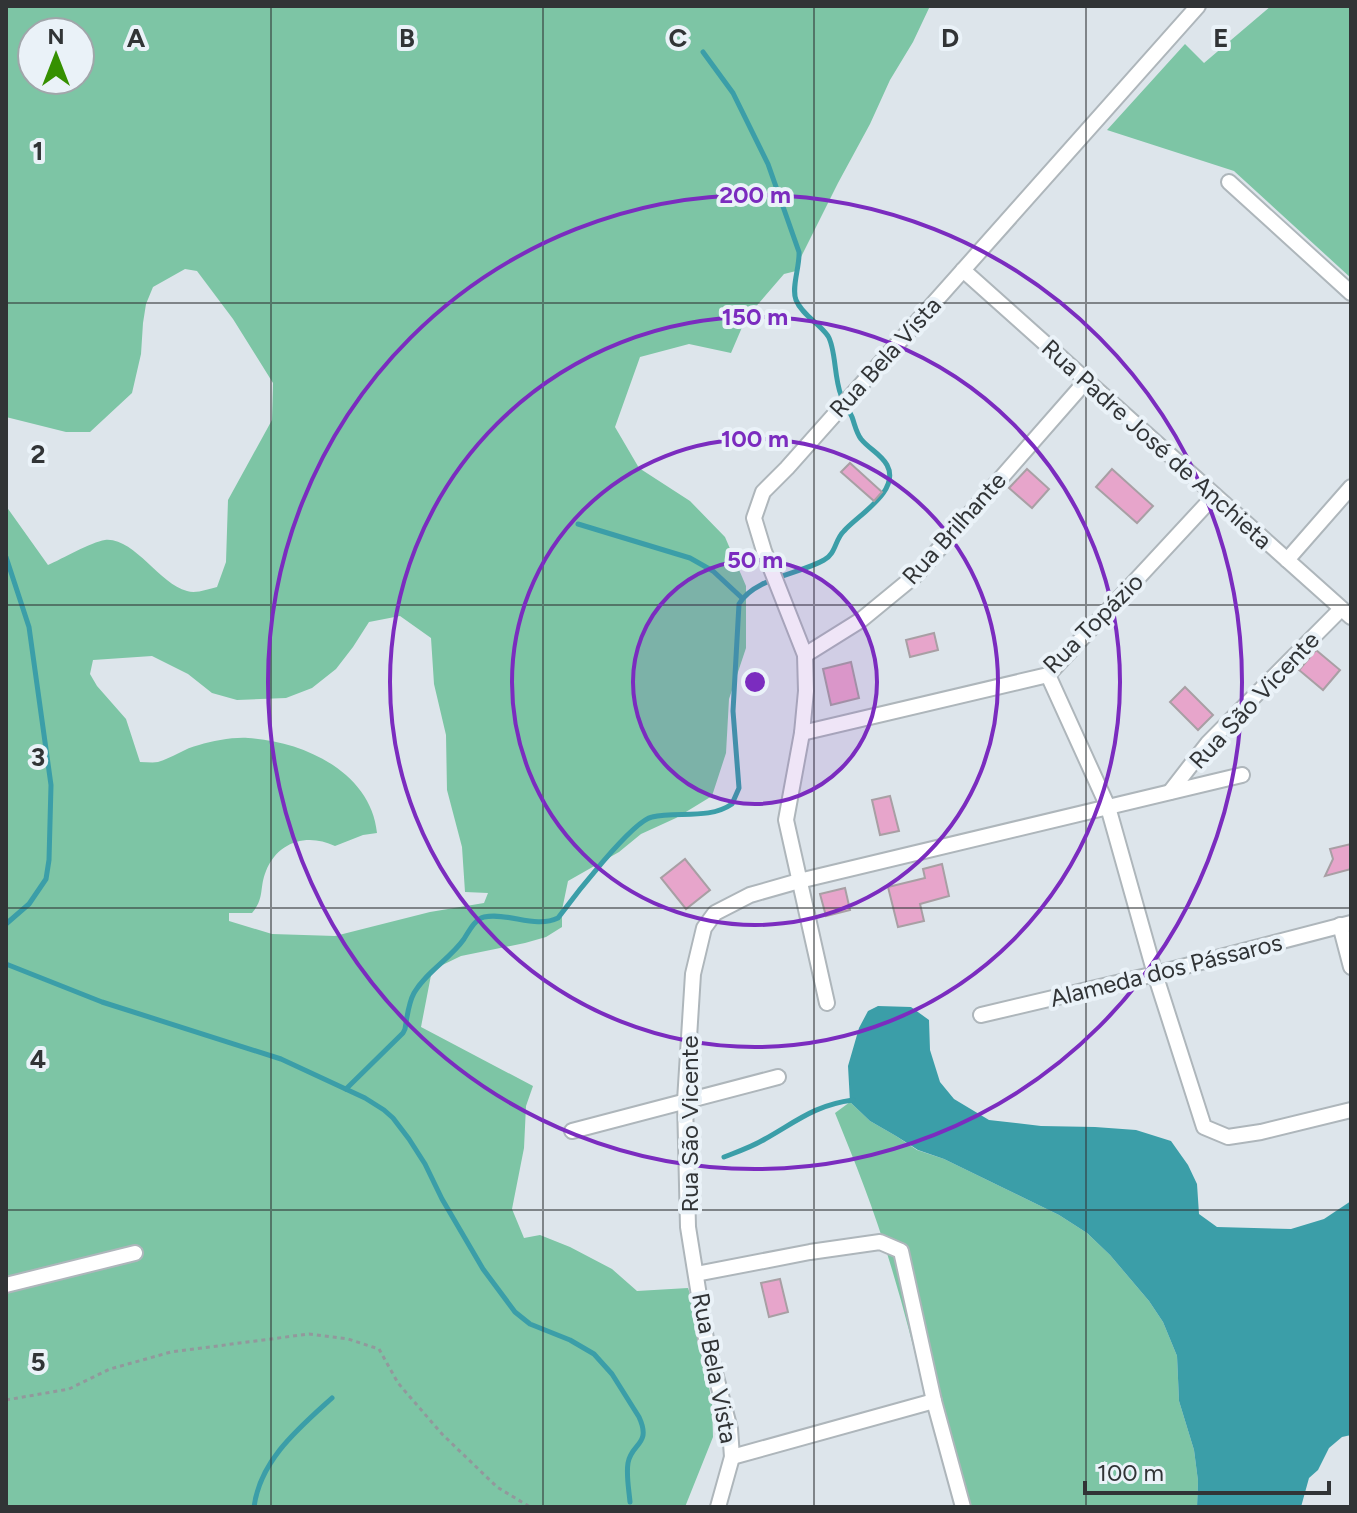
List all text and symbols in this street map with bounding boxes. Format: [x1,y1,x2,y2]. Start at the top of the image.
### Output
north arrow [16,16,96,96]
text: A [127,22,146,54]
text: B [399,22,415,54]
text: C [669,22,688,54]
text: D [941,22,959,54]
text: E [1213,22,1229,54]
text: N [47,23,65,50]
text: 1 [33,135,43,167]
text: 200 m [719,180,791,209]
street label: Rua Bela Vista [823,291,947,423]
text: 150 m [722,302,788,331]
street label: Rua Padre José de Anchieta [1036,333,1278,555]
text: 100 m [721,424,789,453]
text: 2 [30,438,46,470]
street label: Rua Brilhante [896,466,1012,590]
text: 50 m [727,545,783,574]
street label: Rua Topázio [1037,567,1149,679]
street label: Rua São Vicente [1183,625,1325,775]
centre of rings [741,668,769,696]
text: 3 [31,741,45,773]
street label: Alameda dos Pássaros [1047,927,1285,1013]
street label: Rua São Vicente [675,1035,704,1213]
text: 4 [30,1043,46,1075]
street label: Rua Bela Vista [686,1290,744,1446]
text: 5 [30,1346,46,1378]
scale bar [1085,1445,1329,1495]
text: 100 m [1097,1458,1164,1487]

